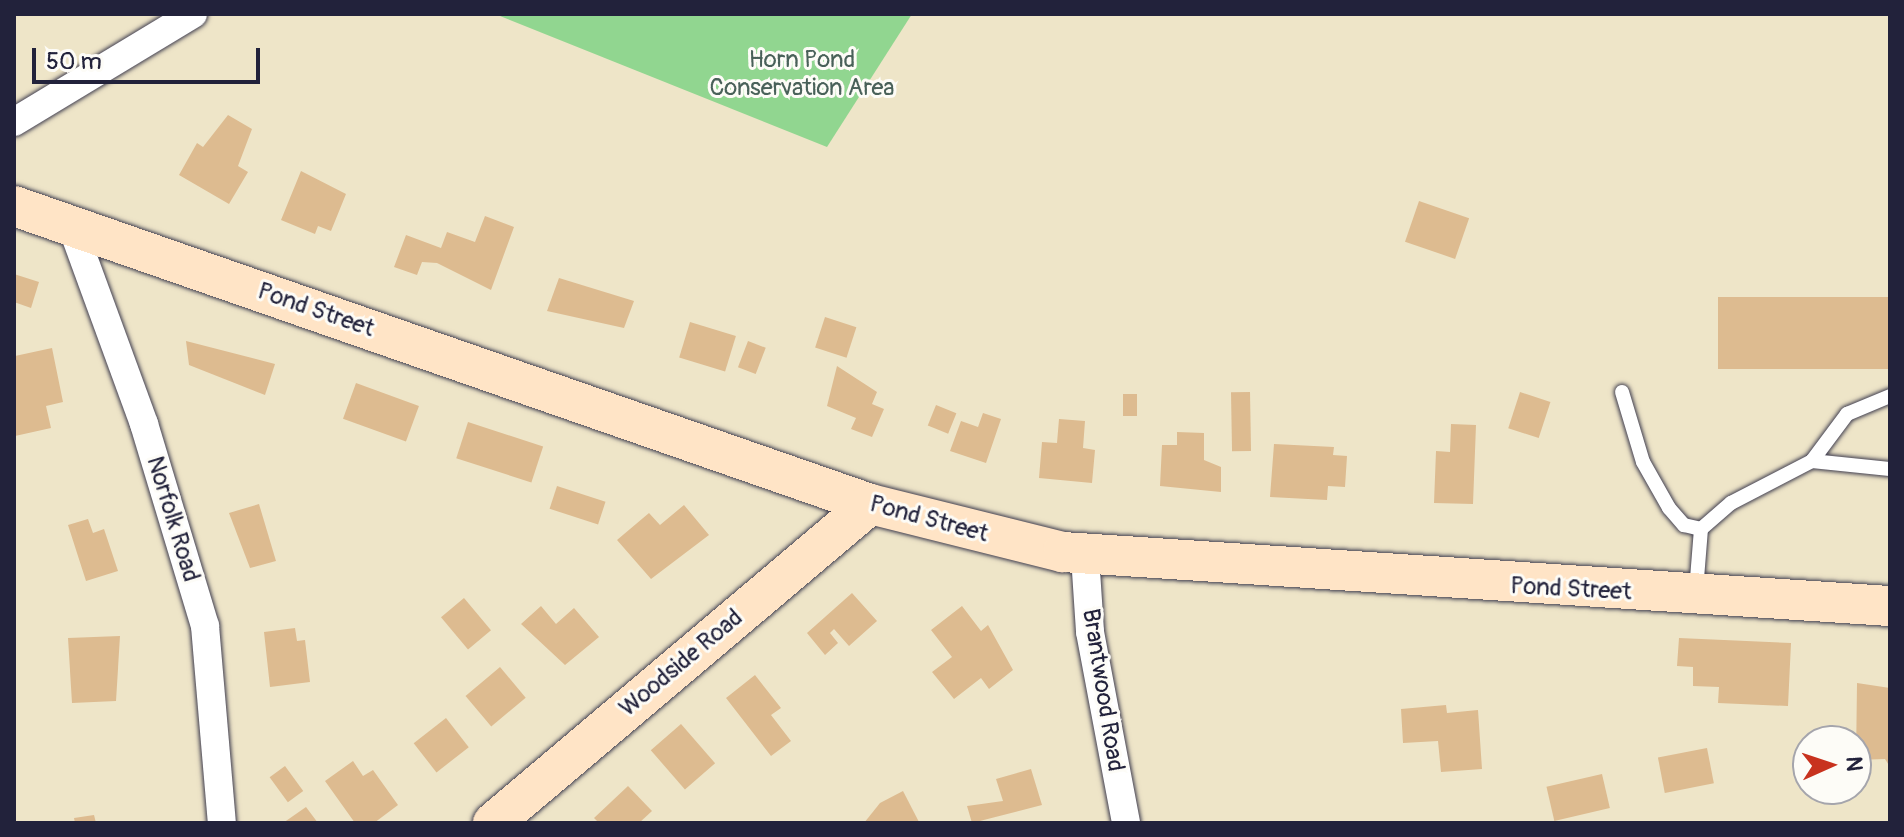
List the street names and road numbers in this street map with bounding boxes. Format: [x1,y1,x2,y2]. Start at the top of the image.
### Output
street label: Pond Street [254,277,378,343]
street label: Norfolk Road [140,453,206,585]
street label: Pond Street [867,489,991,549]
street label: Pond Street [1510,571,1632,607]
street label: Woodside Road [614,603,748,723]
street label: Brantwood Road [1076,607,1130,773]

